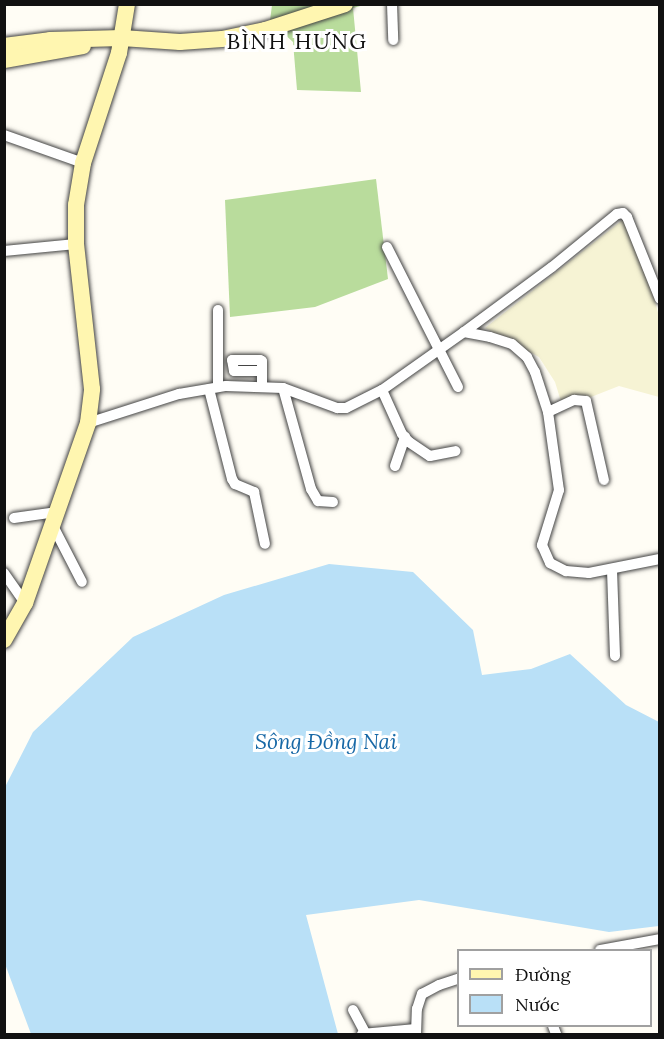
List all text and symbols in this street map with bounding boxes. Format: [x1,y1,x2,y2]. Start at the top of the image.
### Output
district label: BÌNH HƯNG [226,29,368,55]
water label: Sông Đồng Nai [255,729,397,755]
legend [457,949,652,1027]
text: Đường [515,963,571,986]
text: Nước [515,993,560,1016]

